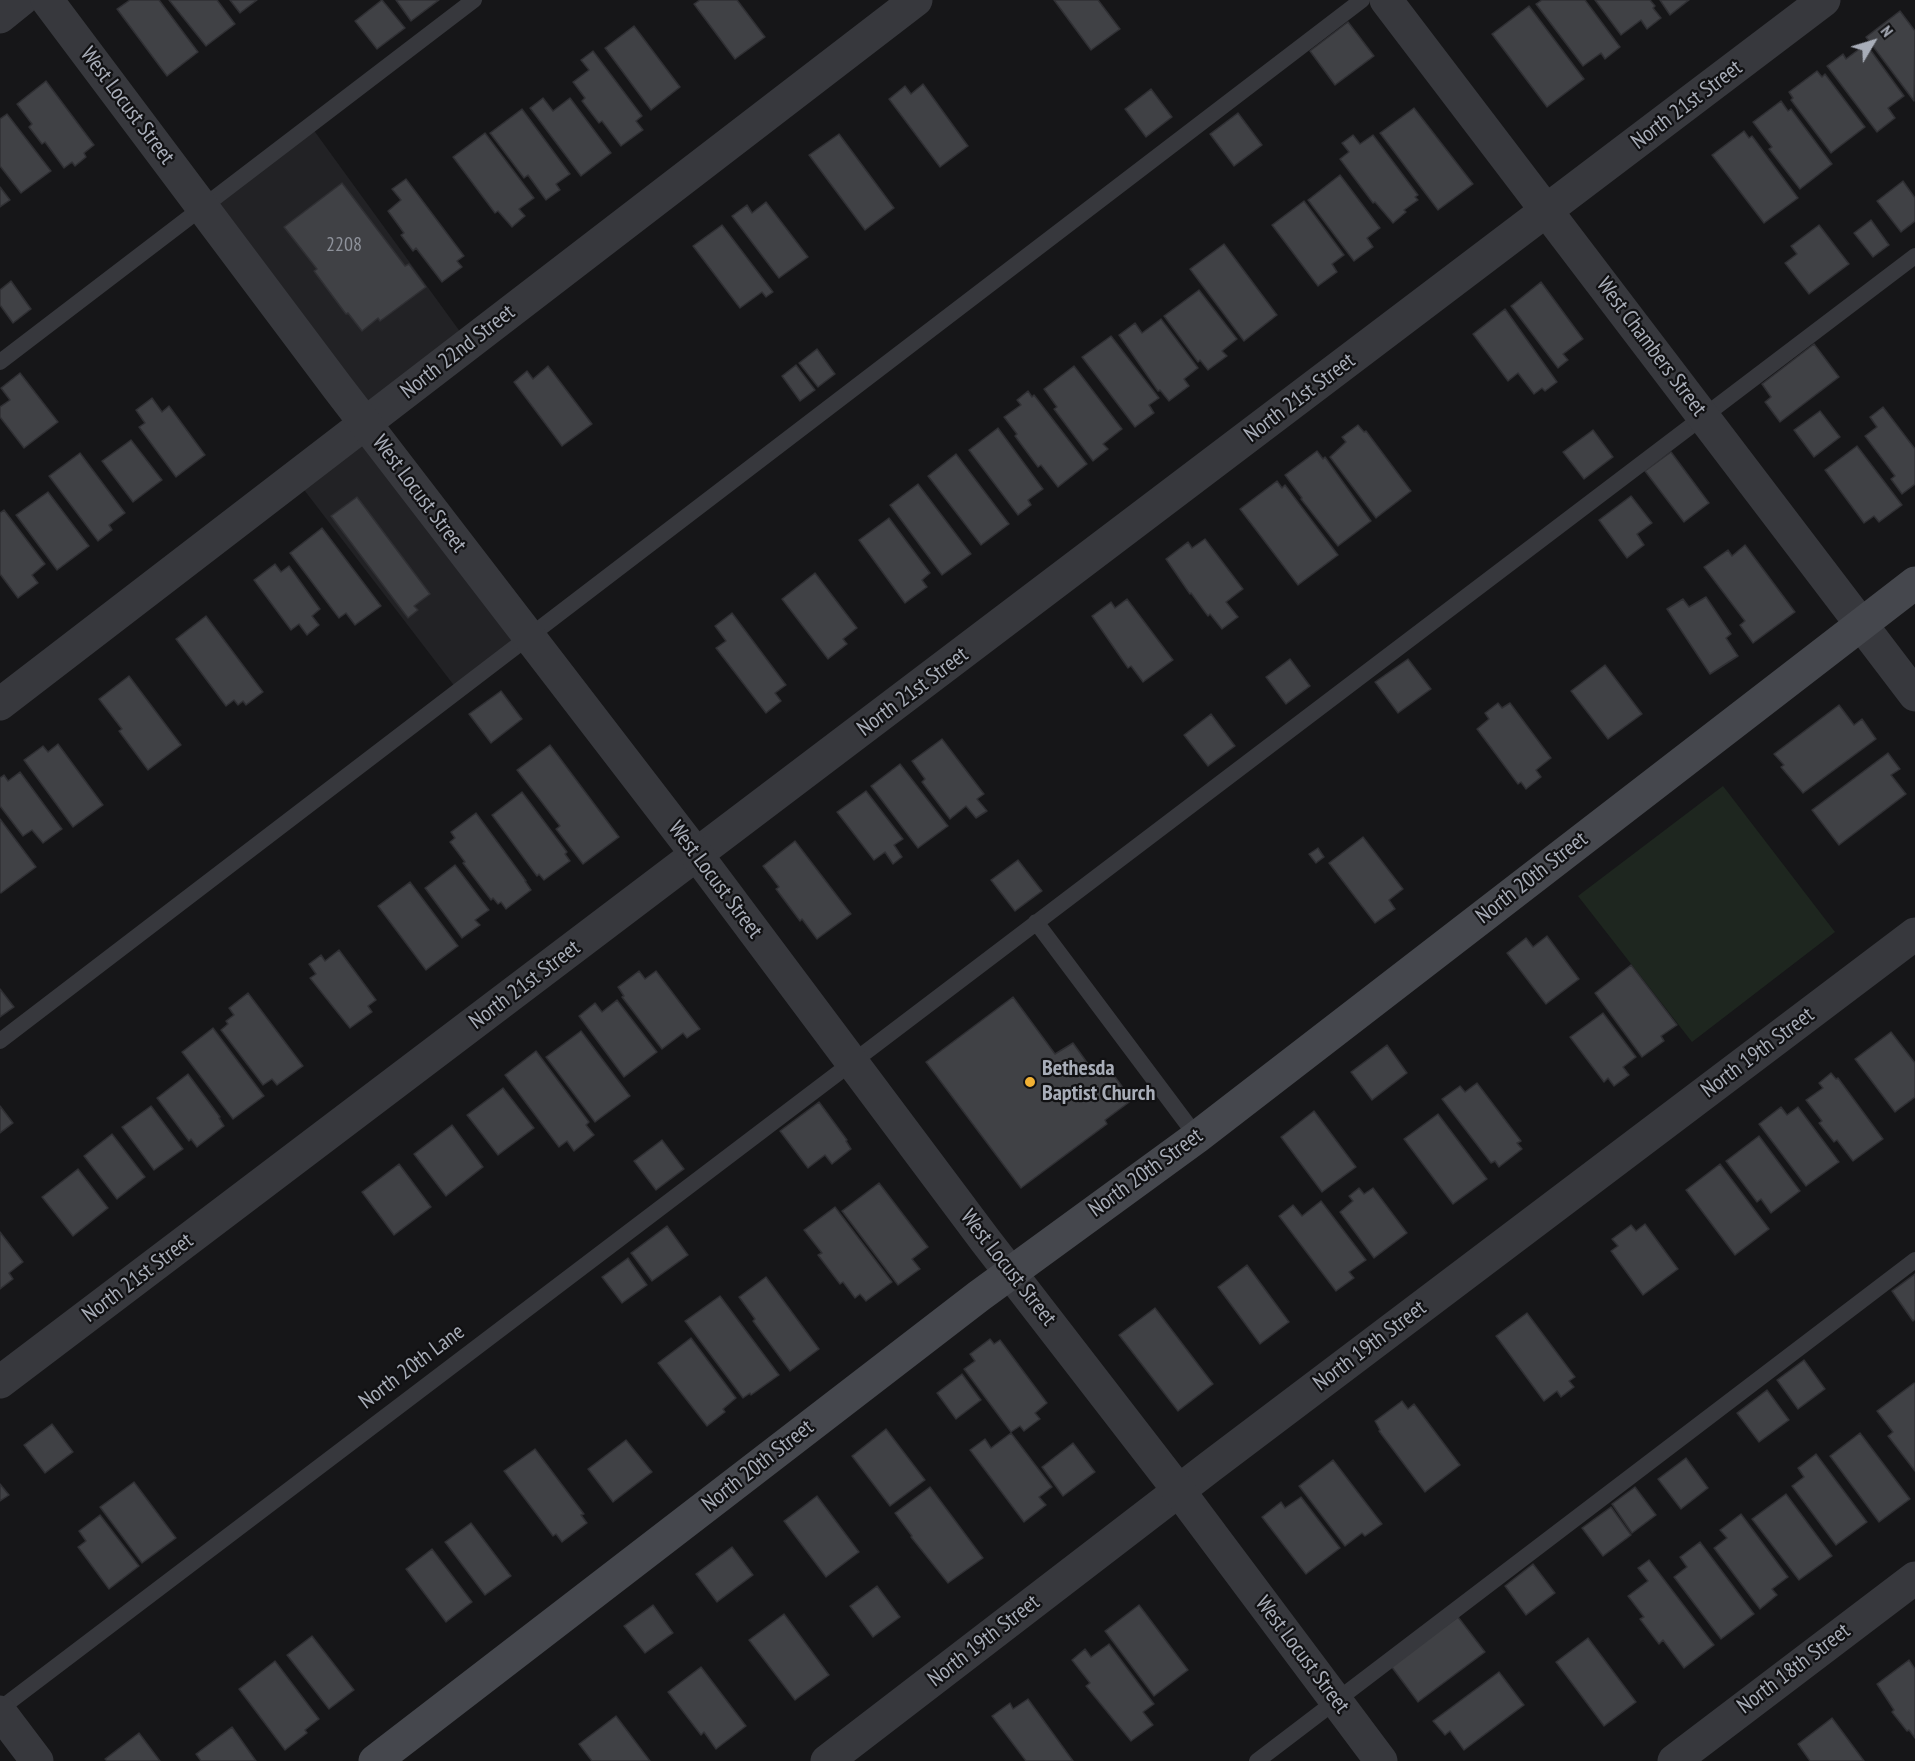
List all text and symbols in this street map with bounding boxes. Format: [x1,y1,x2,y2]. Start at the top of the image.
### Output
north arrow [1843,12,1903,72]
text: N [1877,21,1898,40]
street label: West Locust Street [74,42,180,170]
street label: North 21st Street [1626,55,1748,155]
house number: 2208 [326,233,362,257]
street label: West Chambers Street [1590,273,1712,421]
street label: North 22nd Street [396,299,520,405]
street label: North 21st Street [1239,348,1361,448]
street label: West Locust Street [366,430,472,558]
street label: North 21st Street [852,642,974,742]
street label: West Locust Street [662,816,768,944]
street label: North 20th Street [1471,826,1593,930]
street label: North 21st Street [464,935,586,1035]
street label: North 19th Street [1697,1002,1819,1104]
place label: Bethesda Baptist Church [1042,1056,1155,1108]
marker: Bethesda Baptist Church [1023,1075,1037,1089]
street label: North 20th Street [1084,1123,1208,1223]
street label: West Locust Street [955,1205,1061,1331]
street label: North 21st Street [77,1228,199,1328]
street label: North 19th Street [1309,1295,1431,1397]
street label: North 20th Lane [354,1319,470,1415]
street label: North 20th Street [697,1414,819,1518]
street label: North 19th Street [923,1589,1045,1693]
street label: West Locust Street [1249,1591,1355,1719]
street label: North 18th Street [1733,1618,1855,1720]

